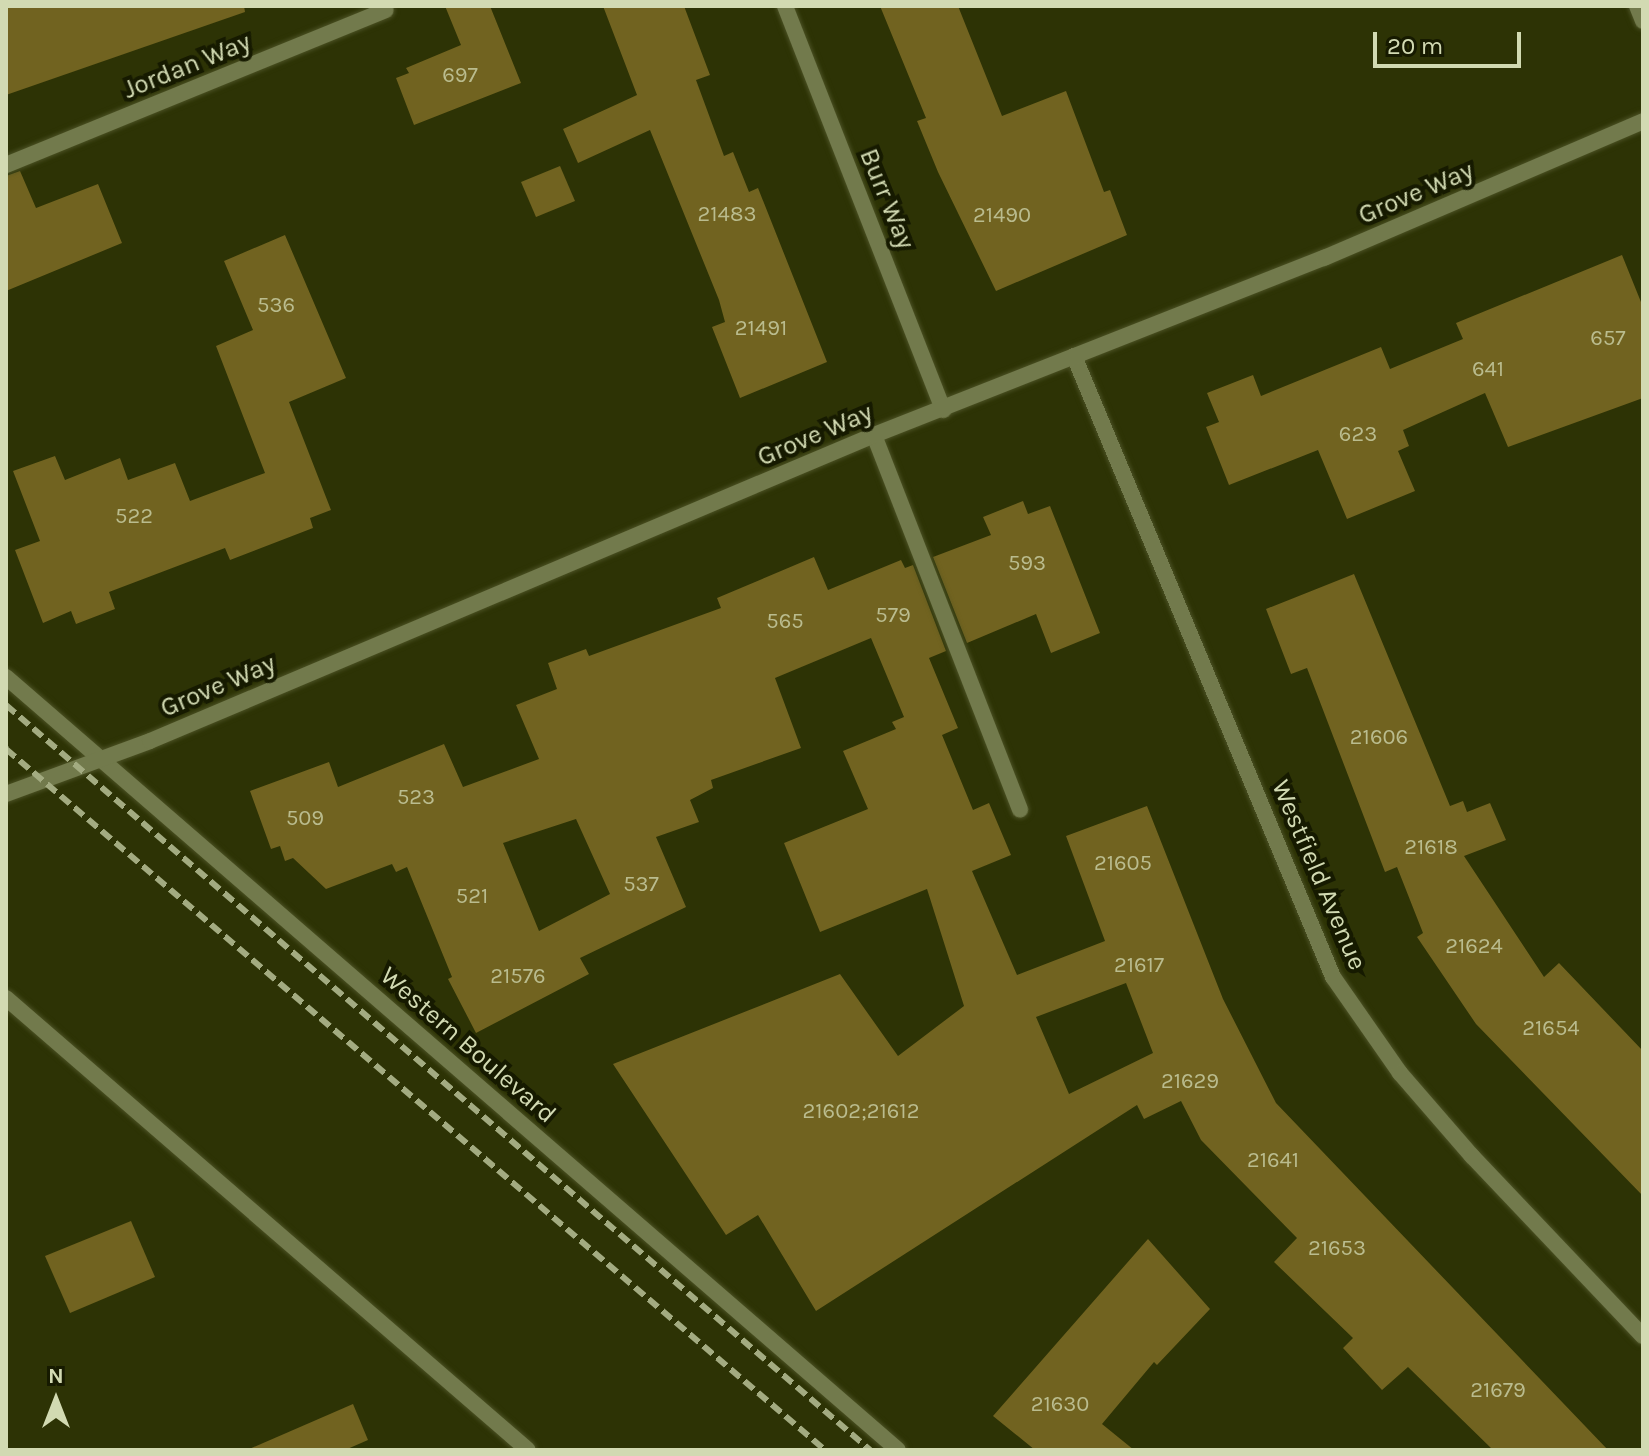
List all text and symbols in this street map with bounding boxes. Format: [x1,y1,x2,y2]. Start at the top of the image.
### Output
scale bar [1377,16,1525,66]
street label: Jordan Way [119,26,255,106]
text: 20 m [1387,32,1443,60]
house number: 697 [442,63,478,89]
street label: Burr Way [853,144,921,254]
street label: Grove Way [1354,155,1478,231]
house number: 21483 [698,202,756,228]
house number: 21490 [973,203,1031,229]
house number: 536 [257,293,295,319]
house number: 21491 [735,316,787,342]
house number: 657 [1590,326,1626,352]
house number: 641 [1472,357,1504,383]
street label: Grove Way [753,397,877,473]
house number: 623 [1339,422,1377,448]
house number: 522 [115,504,153,530]
house number: 593 [1008,551,1046,577]
house number: 579 [875,603,911,629]
house number: 565 [766,609,804,635]
street label: Grove Way [156,648,280,724]
house number: 21606 [1350,725,1408,751]
street label: Westfield Avenue [1265,775,1373,975]
house number: 523 [397,785,435,811]
house number: 509 [286,806,324,832]
house number: 21618 [1404,835,1458,861]
house number: 21605 [1094,851,1152,877]
house number: 537 [623,872,659,898]
house number: 521 [456,884,488,910]
house number: 21624 [1445,934,1503,960]
house number: 21617 [1114,953,1164,979]
street label: Western Boulevard [374,960,562,1130]
house number: 21576 [490,964,546,990]
house number: 21654 [1522,1016,1580,1042]
house number: 21629 [1161,1069,1219,1095]
house number: 21602;21612 [803,1099,919,1125]
house number: 21641 [1247,1148,1299,1174]
house number: 21653 [1308,1236,1366,1262]
north arrow [16,1360,96,1440]
text: N [48,1363,64,1389]
house number: 21679 [1470,1378,1526,1404]
house number: 21630 [1031,1392,1089,1418]

